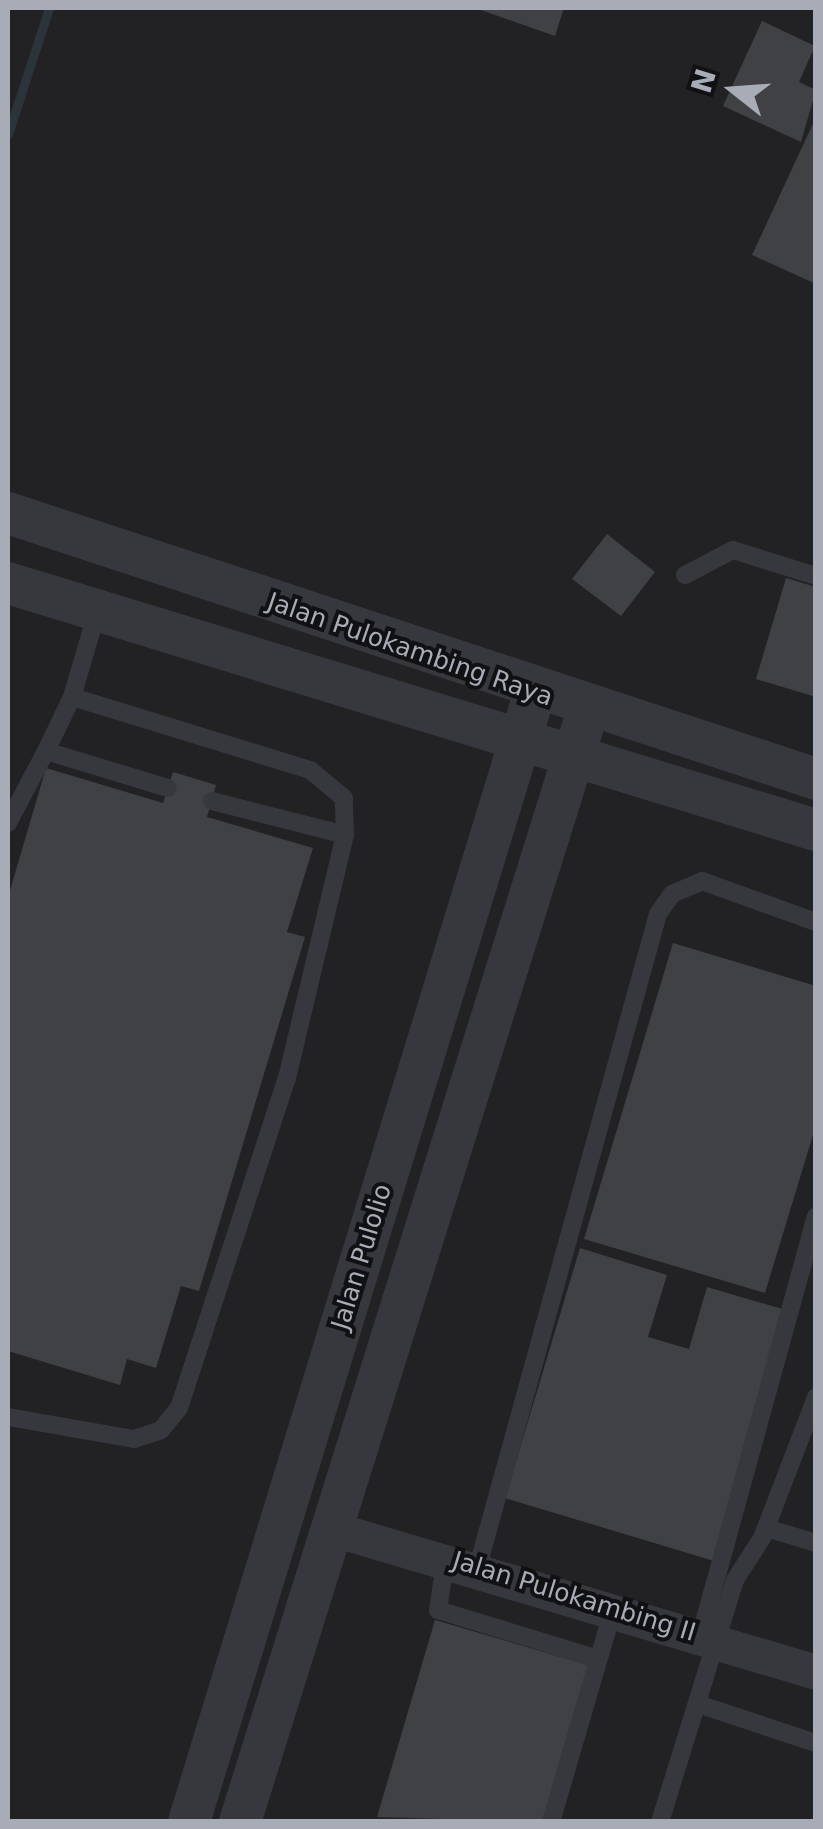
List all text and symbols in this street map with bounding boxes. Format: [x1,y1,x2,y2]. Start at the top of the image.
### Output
north arrow [683,40,783,140]
text: N [685,65,723,97]
street label: Jalan Pulokambing Raya [263,587,557,713]
street label: Jalan Pulolio [326,1181,398,1333]
street label: Jalan Pulokambing II [449,1546,699,1648]

